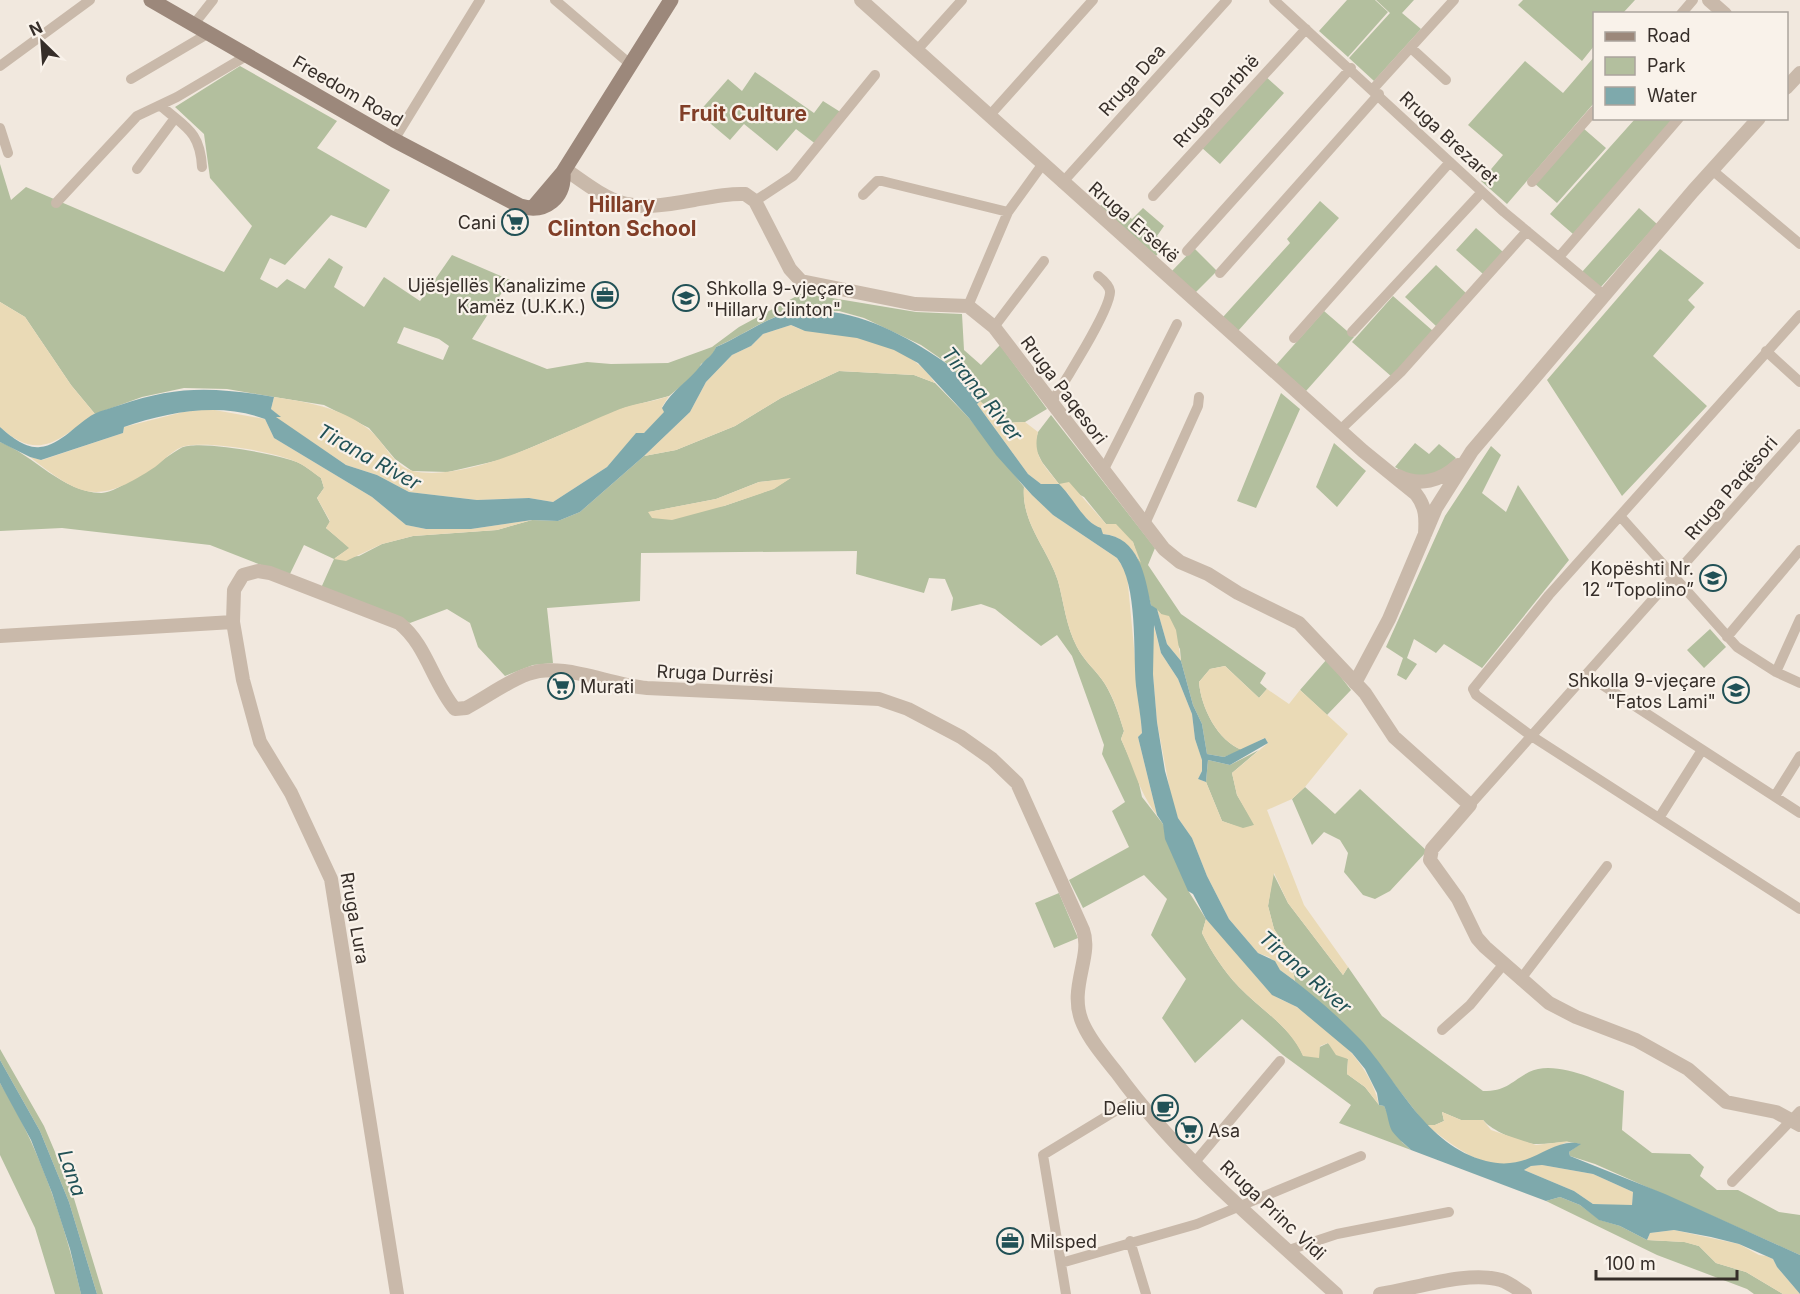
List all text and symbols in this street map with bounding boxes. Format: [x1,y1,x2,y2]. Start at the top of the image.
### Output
north arrow [12,12,72,72]
legend [1593,12,1788,120]
text: N [26,17,45,40]
text: Road [1647,25,1690,46]
street label: Rruga Dea [1094,40,1170,120]
street label: Rruga Darbhë [1169,50,1263,152]
street label: Freedom Road [289,51,407,131]
text: Park [1647,55,1686,76]
text: Water [1647,85,1697,106]
street label: Rruga Brezaret [1396,87,1503,189]
district label: Fruit Culture [679,101,807,126]
street label: Rruga Ersekë [1085,177,1183,267]
district label: Hillary Clinton School [547,192,697,241]
supermarket icon: Cani [500,207,530,237]
place label: Cani [458,212,496,233]
place label: Ujësjellës Kanalizime Kamëz (U.K.K.) [407,275,586,317]
place label: Shkolla 9-vjeçare "Hillary Clinton" [706,278,854,320]
office icon: Ujësjellës Kanalizime Kamëz (U.K.K.) [590,280,620,310]
school or university icon: Shkolla 9-vjeçare "Hillary Clinton" [671,283,701,313]
street label: Rruga Paqesori [1016,332,1112,448]
water label: Tirana River [937,342,1028,446]
water label: Tirana River [313,419,425,496]
street label: Rruga Paqësori [1680,432,1782,544]
place label: Kopështi Nr. 12 “Topolino” [1582,558,1694,600]
school or university icon: Kopështi Nr. 12 “Topolino” [1698,563,1728,593]
street label: Rruga Durrësi [656,660,774,688]
place label: Shkolla 9-vjeçare "Fatos Lami" [1568,670,1716,712]
supermarket icon: Murati [546,671,576,701]
school or university icon: Shkolla 9-vjeçare "Fatos Lami" [1721,675,1751,705]
place label: Murati [580,676,634,697]
street label: Rruga Lura [337,870,373,966]
water label: Tirana River [1254,925,1356,1019]
cafe icon: Deliu [1150,1093,1180,1123]
place label: Deliu [1103,1098,1146,1119]
supermarket icon: Asa [1174,1115,1204,1145]
place label: Asa [1208,1120,1240,1141]
water label: Lana [53,1147,91,1199]
street label: Rruga Princ Vidi [1216,1156,1330,1264]
office icon: Milsped [995,1226,1025,1256]
place label: Milsped [1030,1231,1097,1252]
scale bar [1596,1243,1737,1281]
text: 100 m [1605,1253,1656,1274]

